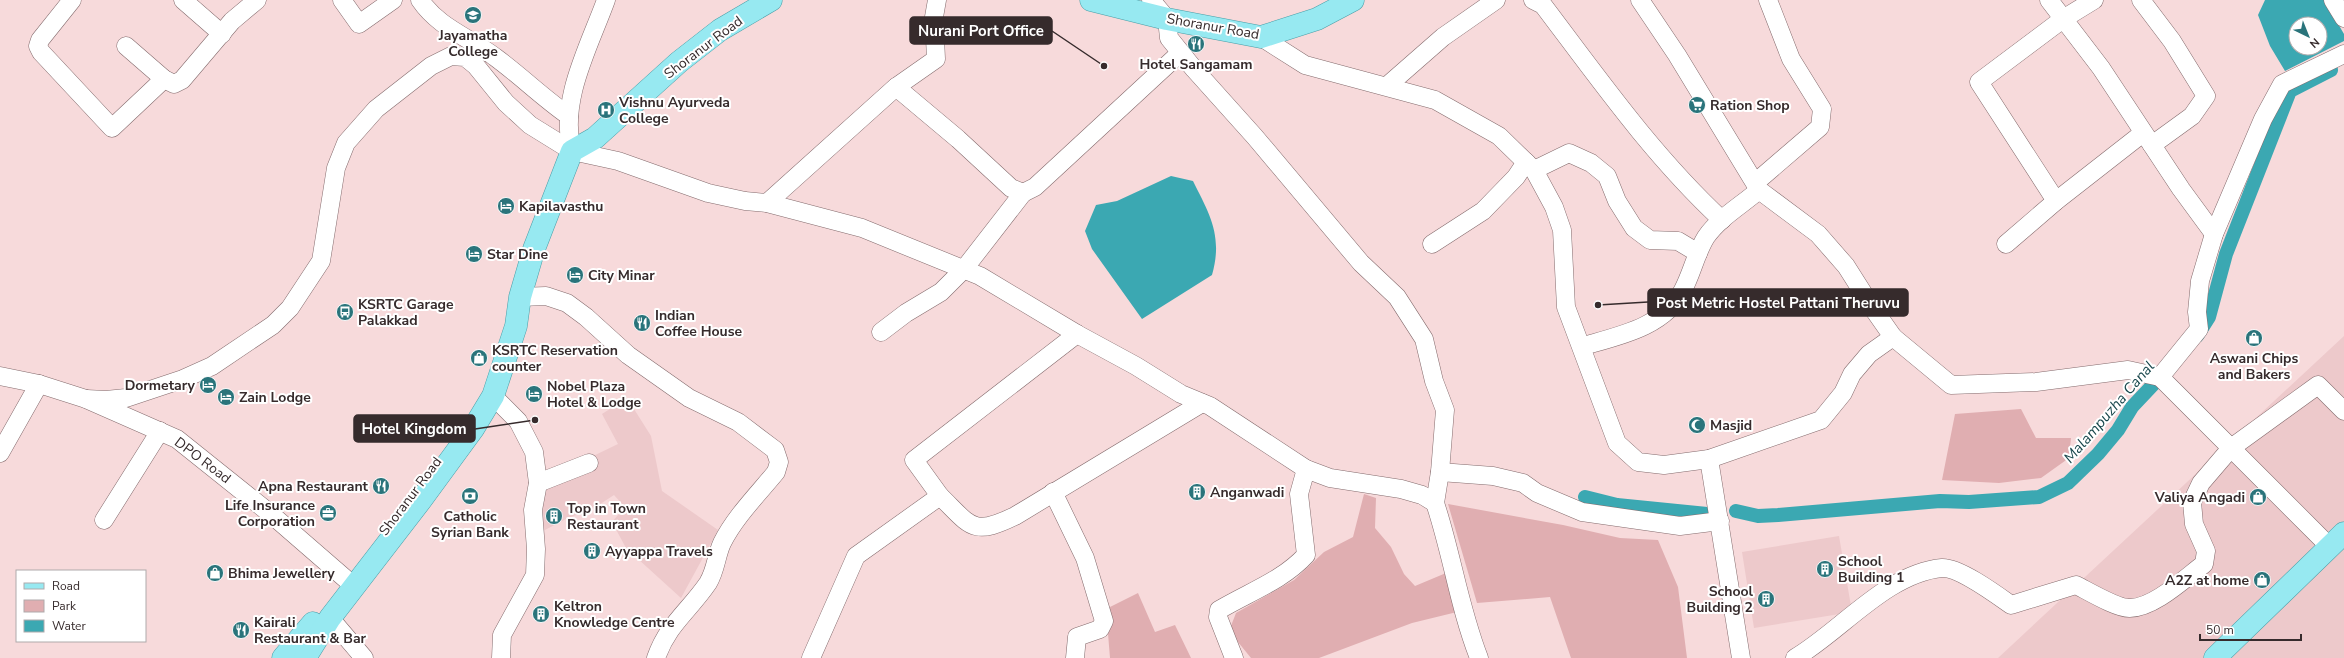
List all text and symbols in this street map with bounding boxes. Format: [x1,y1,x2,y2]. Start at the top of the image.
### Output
school or university icon: Jayamatha College [463,5,483,25]
street label: Shoranur Road [1165,9,1261,44]
street label: Shoranur Road [660,12,746,83]
north arrow [2288,16,2328,56]
callout: Nurani Port Office [910,17,1052,44]
text: Nurani Port Office [918,21,1044,41]
place label: Jayamatha College [438,26,507,61]
restaurant icon: Hotel Sangamam [1186,34,1206,54]
text: N [2306,35,2323,51]
place label: Hotel Sangamam [1140,55,1252,74]
place label: Vishnu Ayurveda College [618,93,730,128]
supermarket icon: Ration Shop [1687,95,1707,115]
place label: Ration Shop [1710,96,1790,115]
hospital icon: Vishnu Ayurveda College [596,100,616,120]
hotel icon: Kapilavasthu [496,196,516,216]
place label: Kapilavasthu [519,197,603,216]
hotel icon: Star Dine [464,244,484,264]
place label: Star Dine [487,245,548,264]
hotel icon: City Minar [565,265,585,285]
place label: City Minar [588,266,655,285]
callout: Post Metric Hostel Pattani Theruvu [1648,289,1908,316]
text: Post Metric Hostel Pattani Theruvu [1656,293,1900,313]
place label: KSRTC Garage Palakkad [358,295,454,330]
bus stop icon: KSRTC Garage Palakkad [335,302,355,322]
place label: Indian Coffee House [655,306,742,341]
restaurant icon: Indian Coffee House [632,313,652,333]
shop icon: Aswani Chips and Bakers [2244,328,2264,348]
place label: KSRTC Reservation counter [492,341,618,376]
shop icon: KSRTC Reservation counter [469,348,489,368]
place label: Aswani Chips and Bakers [2210,349,2298,384]
water label: Malampuzha Canal [2059,357,2159,467]
hotel icon: Dormetary [198,375,218,395]
place label: Dormetary [125,376,196,395]
place label: Nobel Plaza Hotel & Lodge [547,377,642,412]
hotel icon: Nobel Plaza Hotel & Lodge [524,384,544,404]
hotel icon: Zain Lodge [216,387,236,407]
place label: Zain Lodge [239,388,311,407]
callout: Hotel Kingdom [354,415,475,442]
mosque icon: Masjid [1687,415,1707,435]
place label: Masjid [1710,416,1752,435]
text: Hotel Kingdom [361,419,467,439]
street label: DPO Road [171,433,235,488]
street label: Shoranur Road [375,453,446,539]
restaurant icon: Apna Restaurant [371,476,391,496]
place label: Apna Restaurant [258,477,369,496]
building icon: Anganwadi [1187,482,1207,502]
place label: Anganwadi [1210,483,1284,502]
bank icon: Catholic Syrian Bank [460,486,480,506]
shop icon: Valiya Angadi [2248,487,2268,507]
place label: Valiya Angadi [2154,488,2245,507]
place label: Life Insurance Corporation [225,496,315,531]
place label: Top in Town Restaurant [567,499,646,534]
office icon: Life Insurance Corporation [318,503,338,523]
building icon: Top in Town Restaurant [544,506,564,526]
place label: Catholic Syrian Bank [431,507,509,542]
building icon: Ayyappa Travels [582,541,602,561]
place label: Ayyappa Travels [605,542,713,561]
place label: School Building 1 [1838,552,1905,587]
building icon: School Building 1 [1815,559,1835,579]
shop icon: Bhima Jewellery [205,563,225,583]
place label: Bhima Jewellery [228,564,335,583]
legend [16,570,146,642]
shop icon: A2Z at home [2252,570,2272,590]
place label: A2Z at home [2165,571,2249,590]
text: Road [52,578,80,594]
place label: School Building 2 [1687,582,1754,617]
building icon: School Building 2 [1756,589,1776,609]
place label: Keltron Knowledge Centre [554,597,675,632]
text: Park [52,598,77,614]
building icon: Keltron Knowledge Centre [531,604,551,624]
place label: Kairali Restaurant & Bar [254,613,367,648]
scale bar [2200,616,2301,642]
text: Water [52,618,86,634]
restaurant icon: Kairali Restaurant & Bar [231,620,251,640]
text: 50 m [2206,622,2234,638]

